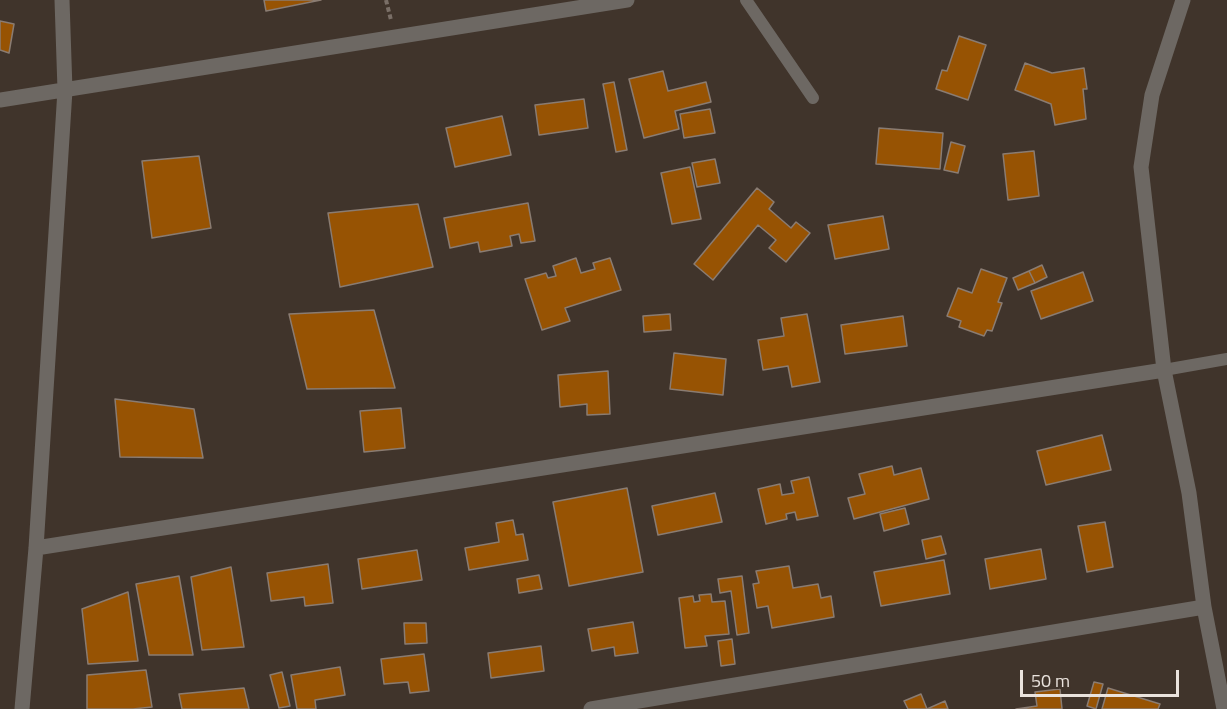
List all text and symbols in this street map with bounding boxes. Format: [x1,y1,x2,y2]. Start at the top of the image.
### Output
scale bar [1023,658,1182,696]
text: 50 m [1031,667,1070,694]

